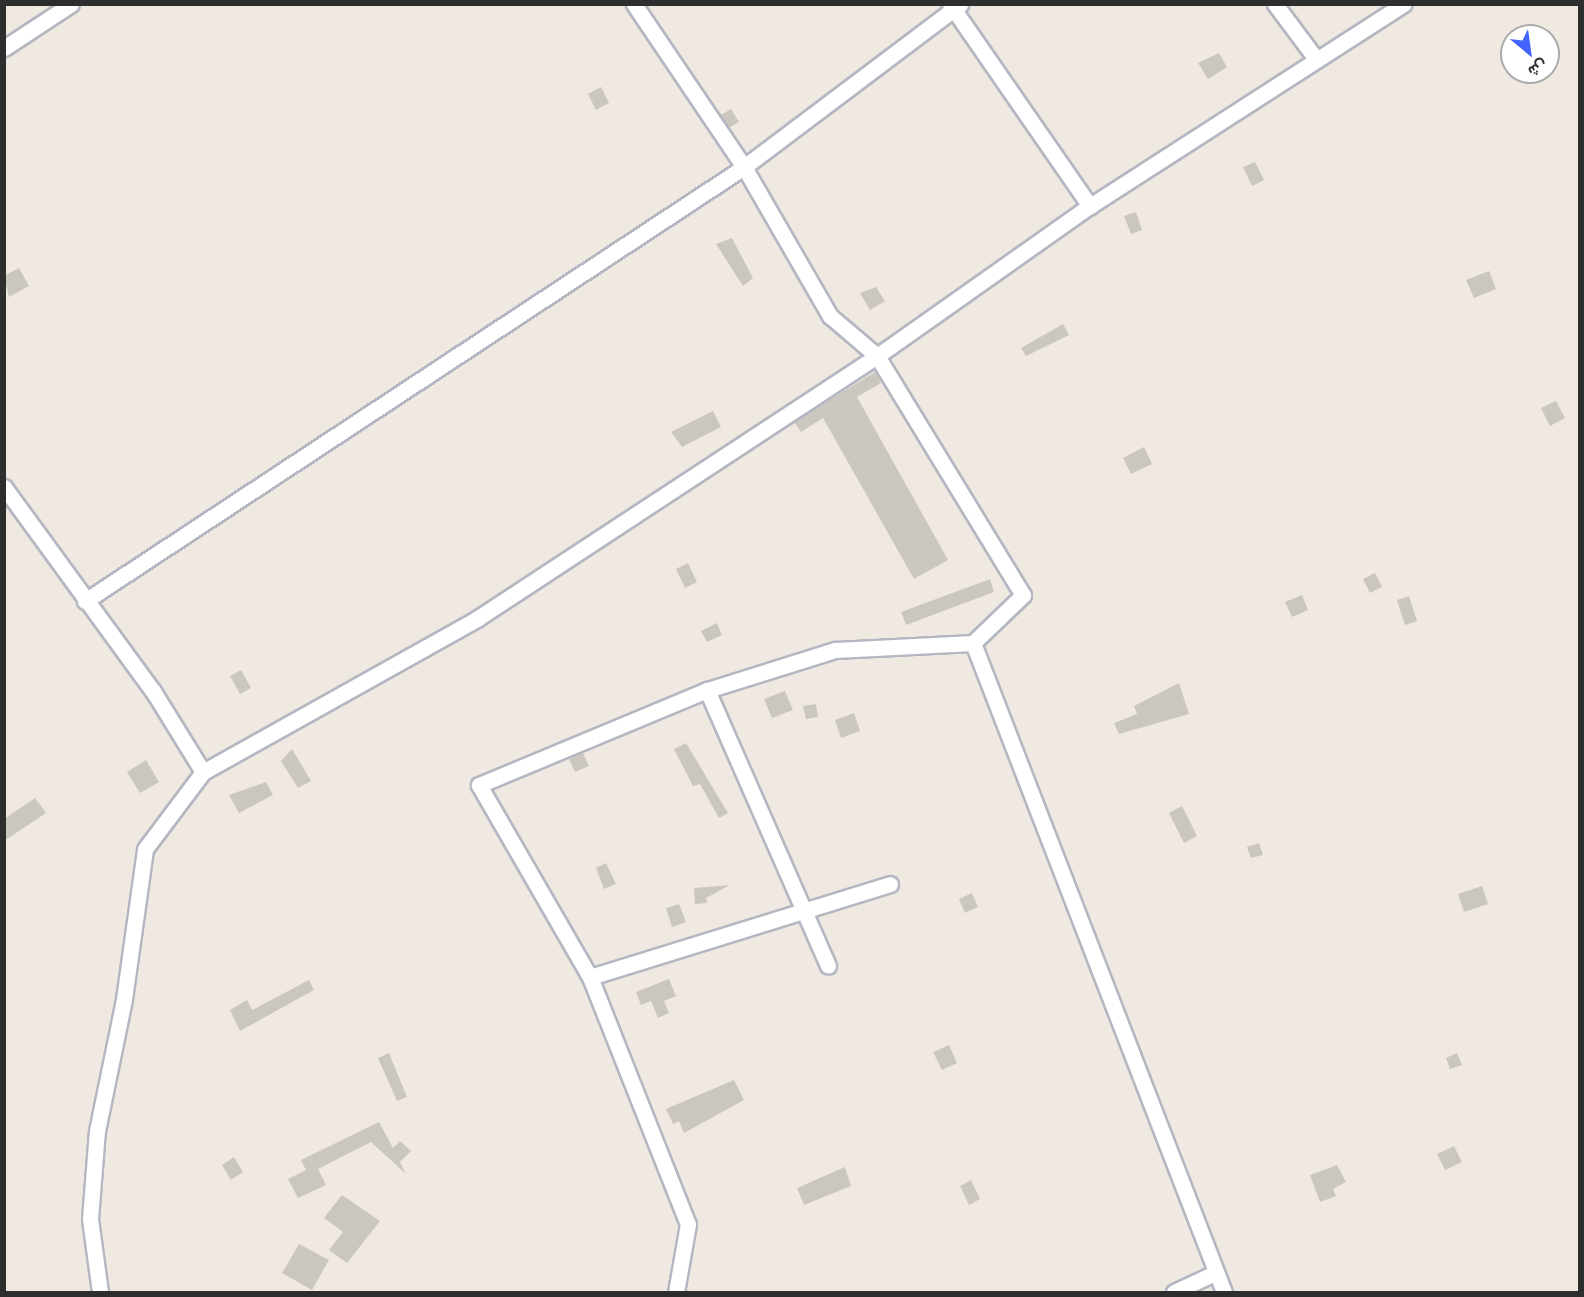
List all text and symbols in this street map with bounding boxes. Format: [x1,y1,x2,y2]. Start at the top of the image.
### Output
north arrow [1500,24,1560,84]
text: ش [1525,55,1551,81]

